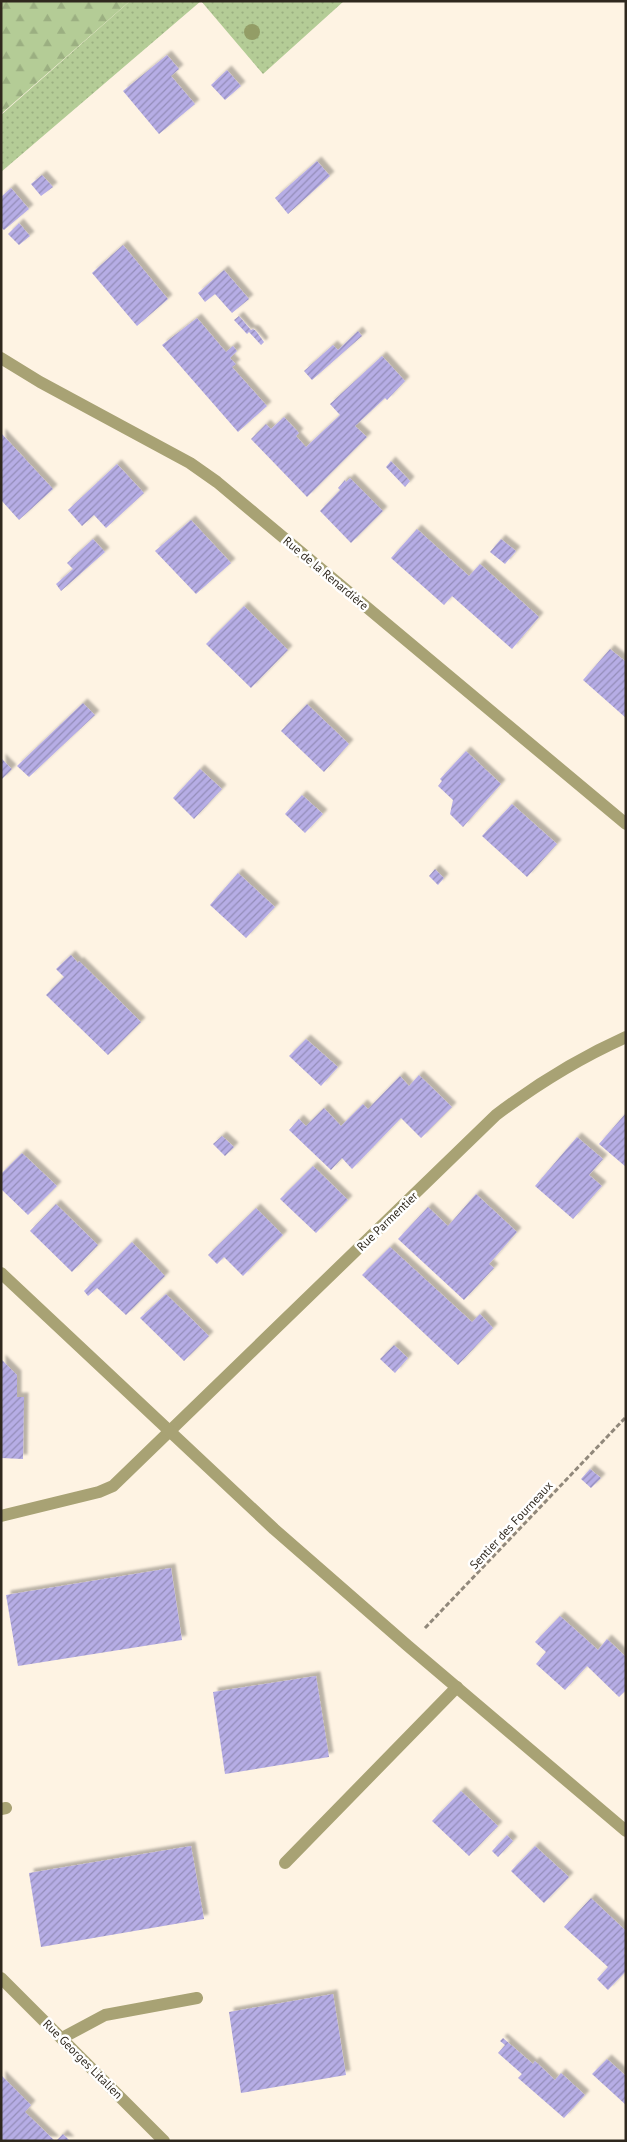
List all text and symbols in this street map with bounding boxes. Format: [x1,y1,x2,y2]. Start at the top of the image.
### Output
street label: Rue de la Renardière [280,533,372,613]
street label: Rue Parmentier [353,1188,421,1254]
street label: Sentier des Fourneaux [466,1478,556,1572]
street label: Rue Georges Litalien [40,2016,126,2102]

